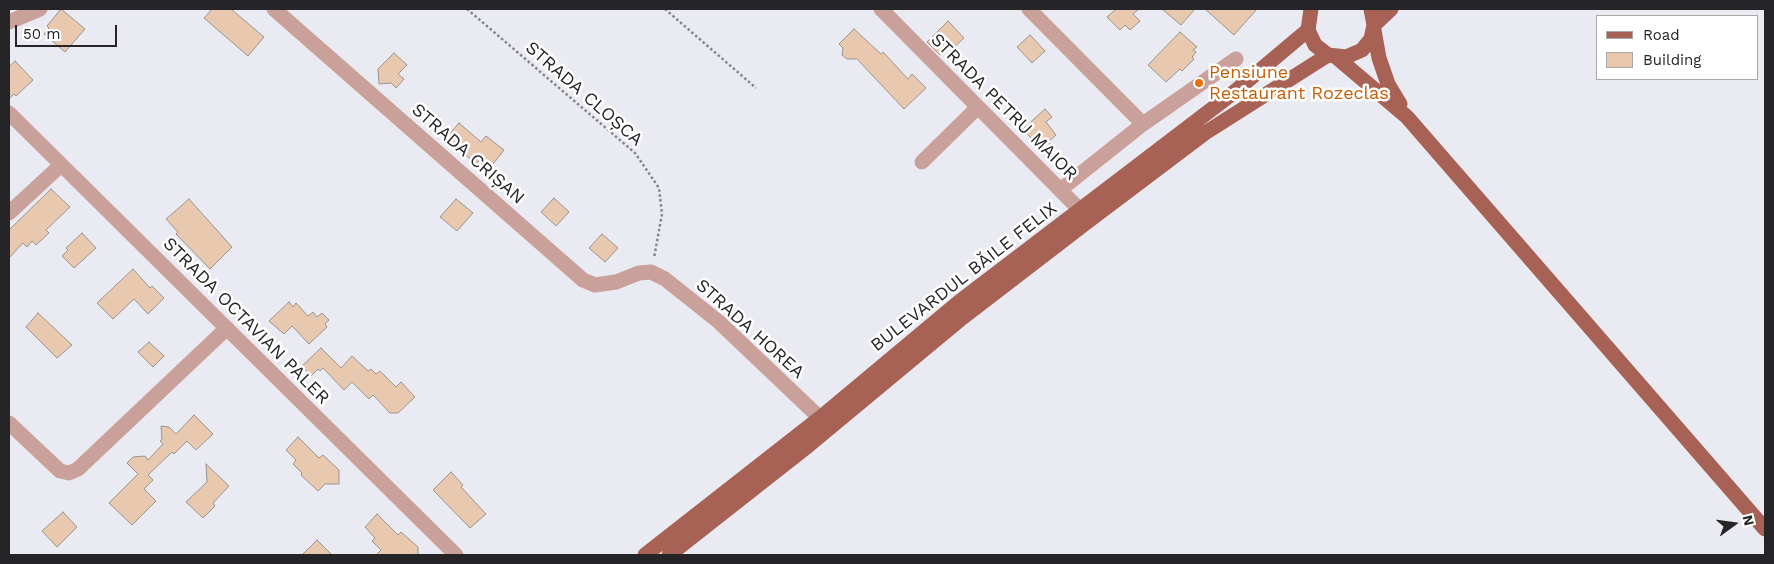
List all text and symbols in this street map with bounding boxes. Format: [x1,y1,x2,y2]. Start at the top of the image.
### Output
scale bar [18,15,120,47]
legend [1596,15,1759,80]
text: 50 m [23,25,60,43]
text: Road [1643,26,1680,44]
street label: STRADA PETRU MAIOR [926,29,1082,185]
street label: STRADA CLOȘCA [521,37,647,151]
text: Building [1643,51,1701,69]
place label: Pensiune Restaurant Rozeclas [1209,62,1389,104]
marker: Pensiune Restaurant Rozeclas [1193,77,1205,89]
street label: STRADA CRIȘAN [407,99,529,209]
street label: BULEVARDUL BĂILE FELIX [867,198,1061,356]
street label: STRADA OCTAVIAN PALER [158,233,334,409]
street label: STRADA HOREA [691,275,809,383]
north arrow [1709,499,1759,549]
text: N [1740,513,1758,527]

